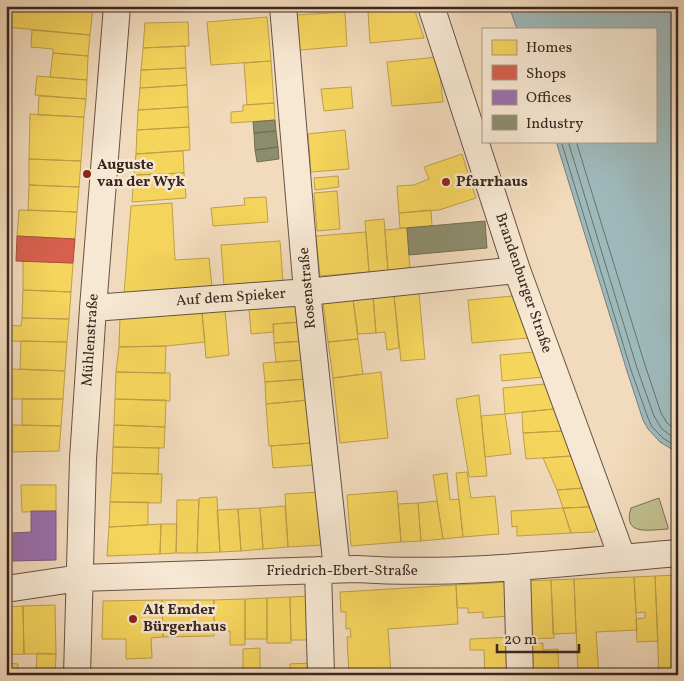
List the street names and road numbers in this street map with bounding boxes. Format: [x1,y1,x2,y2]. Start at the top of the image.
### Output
street label: Brandenburger Straße [489,210,557,356]
street label: Rosenstraße [294,246,322,330]
street label: Auf dem Spieker [175,284,287,312]
street label: Mühlenstraße [77,293,105,387]
street label: Friedrich-Ebert-Straße [266,561,418,582]

